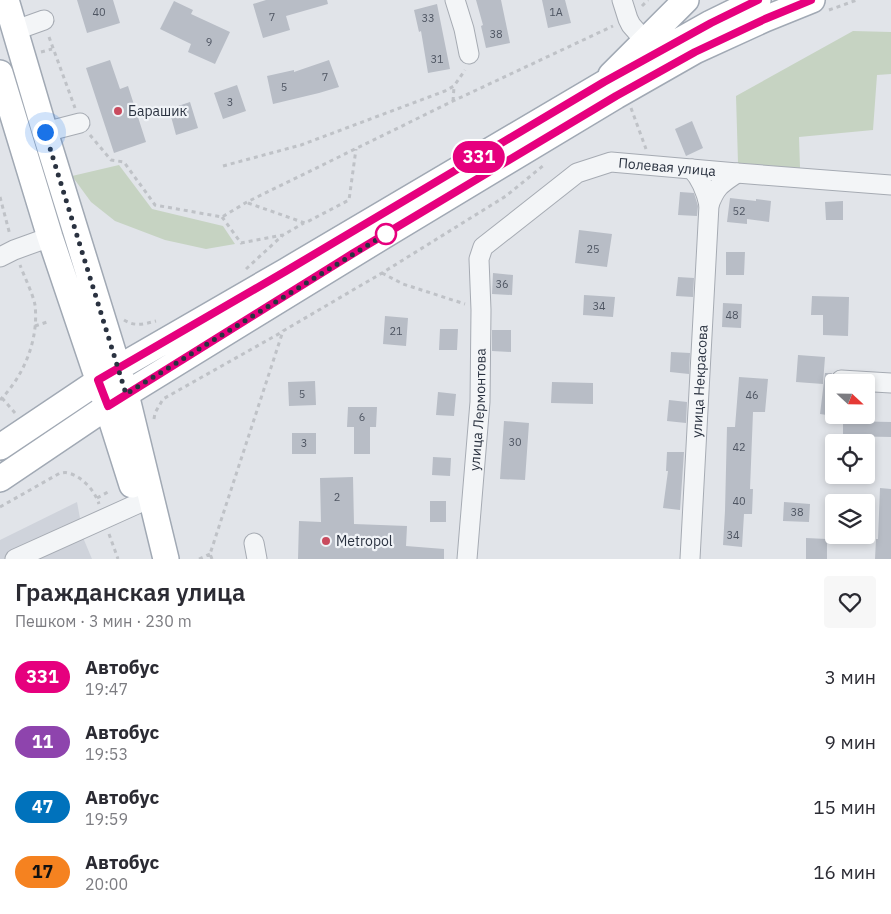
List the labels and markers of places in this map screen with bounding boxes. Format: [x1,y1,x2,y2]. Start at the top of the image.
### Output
place label: Барашик [128,102,187,120]
marker: Барашик [112,105,124,117]
unlabelled marker [375,223,397,245]
place label: Metropol [336,532,393,550]
marker: Metropol [320,535,332,547]

